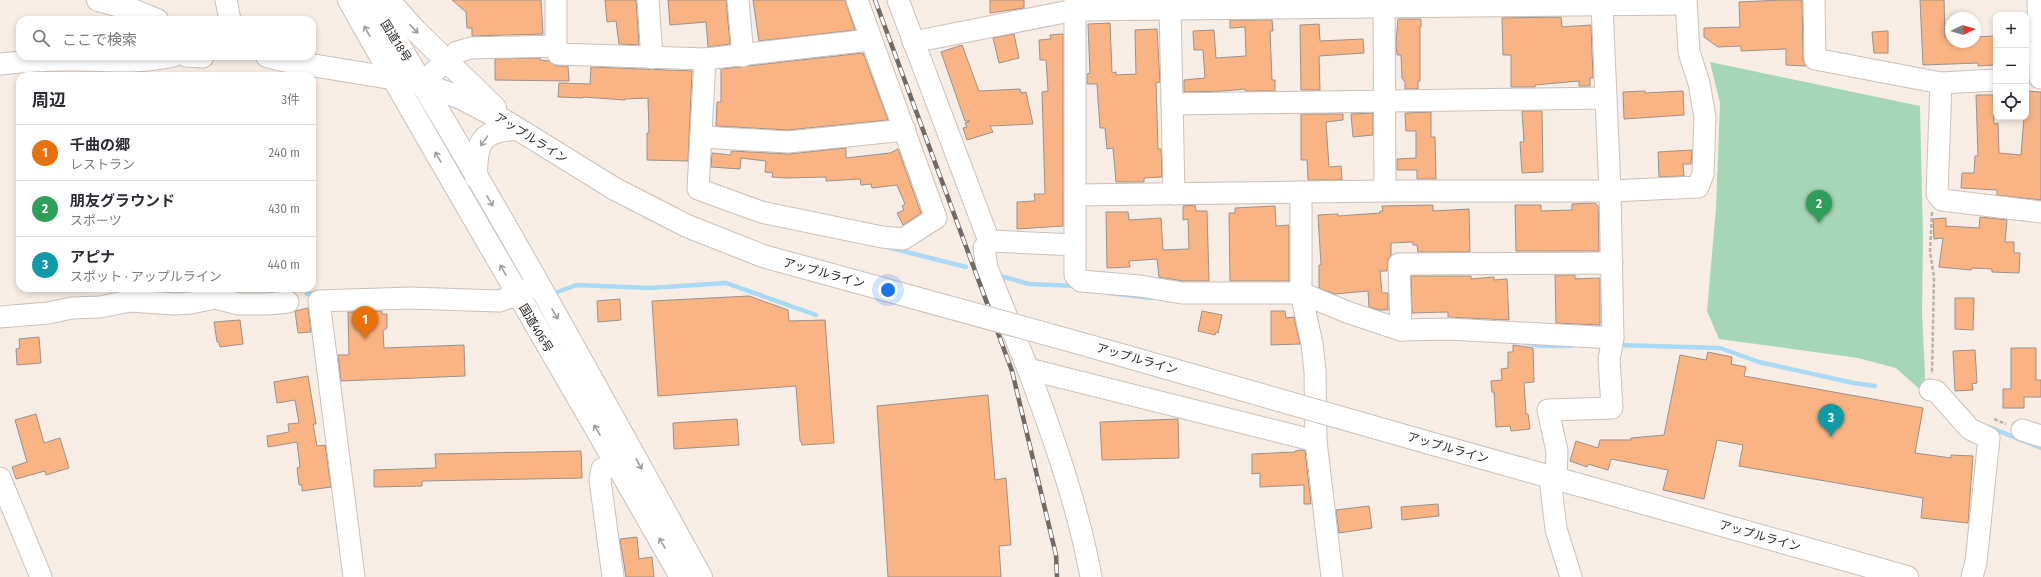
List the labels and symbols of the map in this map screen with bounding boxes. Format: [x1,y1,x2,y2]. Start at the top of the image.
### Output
north arrow [1945,12,1981,48]
street label: 国道18号 [378,17,414,65]
one-way arrow [409,24,419,34]
one-way arrow [362,25,370,37]
street label: アップルライン [492,110,570,166]
one-way arrow [480,135,488,146]
one-way arrow [434,151,442,163]
pin: 2 [1806,190,1832,223]
one-way arrow [487,195,495,207]
street label: アップルライン [782,255,866,291]
one-way arrow [498,264,506,276]
your location [878,280,898,300]
street label: 国道406号 [516,301,556,355]
pin: 1 [352,306,378,339]
one-way arrow [552,308,560,320]
street label: アップルライン [1095,341,1179,377]
pin: 3 [1818,404,1844,437]
one-way arrow [593,424,601,436]
street label: アップルライン [1406,430,1490,466]
one-way arrow [636,458,643,470]
street label: アップルライン [1718,518,1802,554]
one-way arrow [658,537,665,549]

